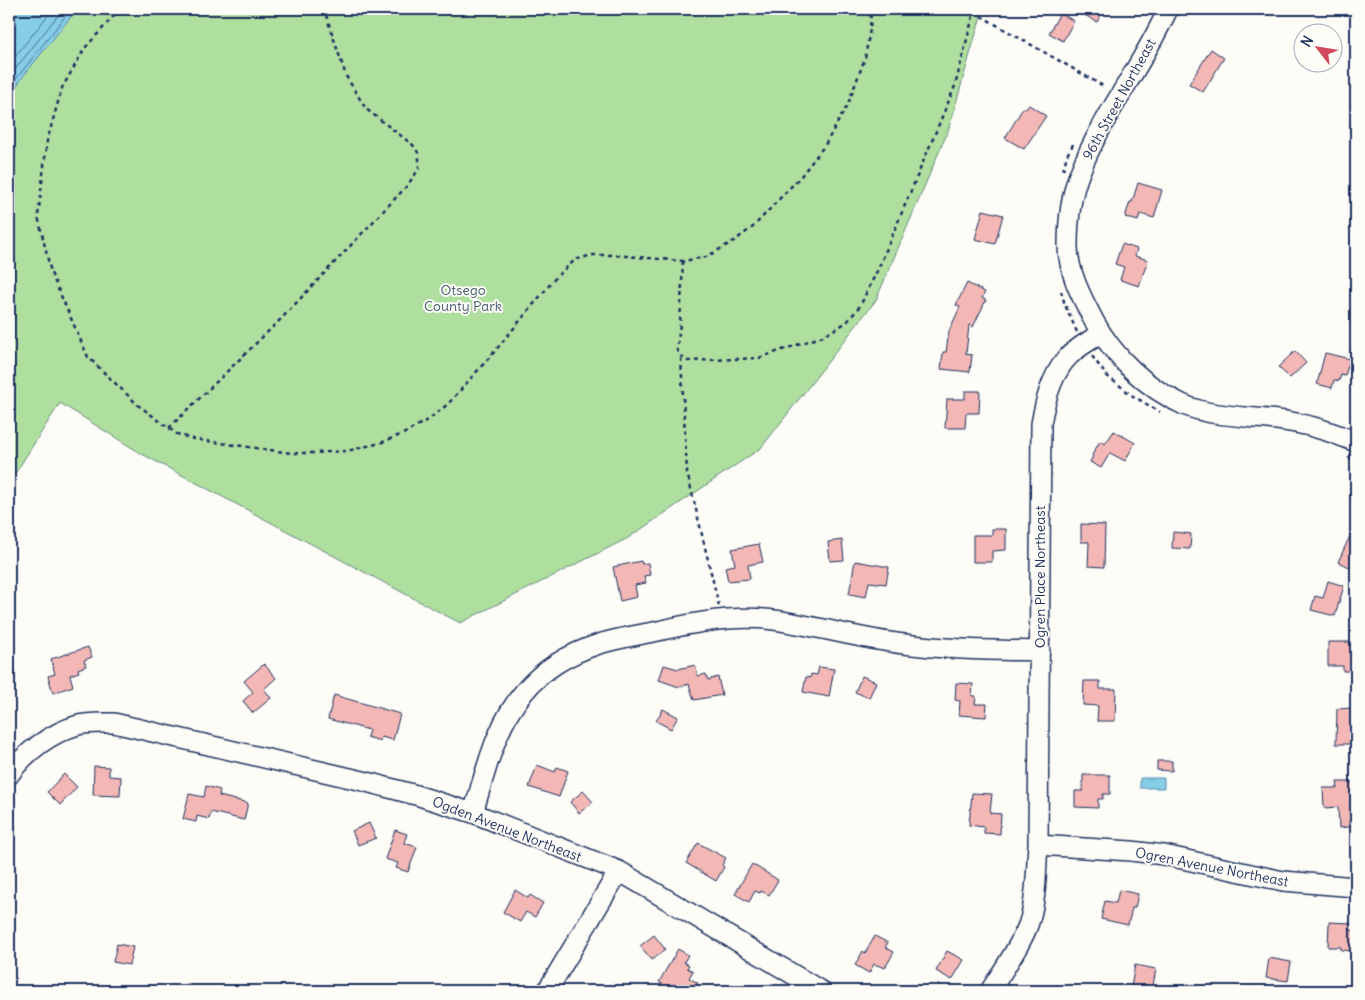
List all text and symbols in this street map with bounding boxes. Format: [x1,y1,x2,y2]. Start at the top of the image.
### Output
north arrow [1292,22,1342,72]
text: N [1297,33,1317,50]
street label: 96th Street Northeast [1078,35,1160,163]
park label: Otsego County Park [424,281,502,315]
street label: Ogren Place Northeast [1031,505,1049,648]
street label: Ogden Avenue Northeast [430,792,585,866]
street label: Ogren Avenue Northeast [1134,843,1290,891]

